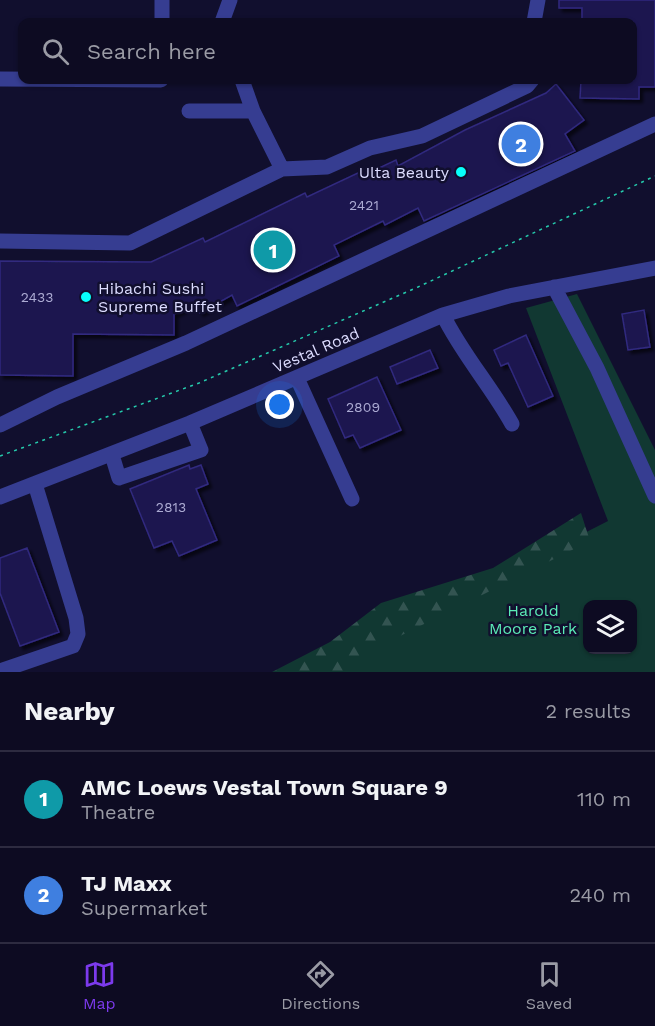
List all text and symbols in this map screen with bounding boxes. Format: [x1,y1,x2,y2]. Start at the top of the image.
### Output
search box [18,18,637,84]
icon: search [39,35,72,68]
text: Search here [87,39,216,64]
pin: 2 [502,122,540,166]
place label: Ulta Beauty [359,163,450,182]
marker: Ulta Beauty [454,165,468,179]
house number: 2421 [349,197,379,213]
pin: 1 [254,228,292,272]
place label: Hibachi Sushi Supreme Buffet [98,279,222,316]
house number: 2433 [21,289,53,305]
marker: Hibachi Sushi Supreme Buffet [79,290,93,304]
street label: Vestal Road [270,323,362,377]
your location [265,390,294,419]
house number: 2809 [346,399,380,415]
house number: 2813 [156,499,186,515]
map controls [583,600,637,654]
button: layers [583,600,637,654]
park label: Harold Moore Park [489,601,577,638]
text: Nearby [24,696,115,726]
text: 2 results [546,699,631,723]
text: AMC Loews Vestal Town Square 9 [81,775,448,800]
text: 1 [39,787,48,811]
text: 110 m [577,787,631,811]
text: Theatre [81,800,155,824]
text: TJ Maxx [81,871,172,896]
text: 2 [38,883,49,907]
text: 240 m [569,883,631,907]
text: Supermarket [81,896,207,920]
tab: Map [83,958,116,1013]
tab: Directions [281,958,360,1013]
tab: Saved [526,958,572,1013]

